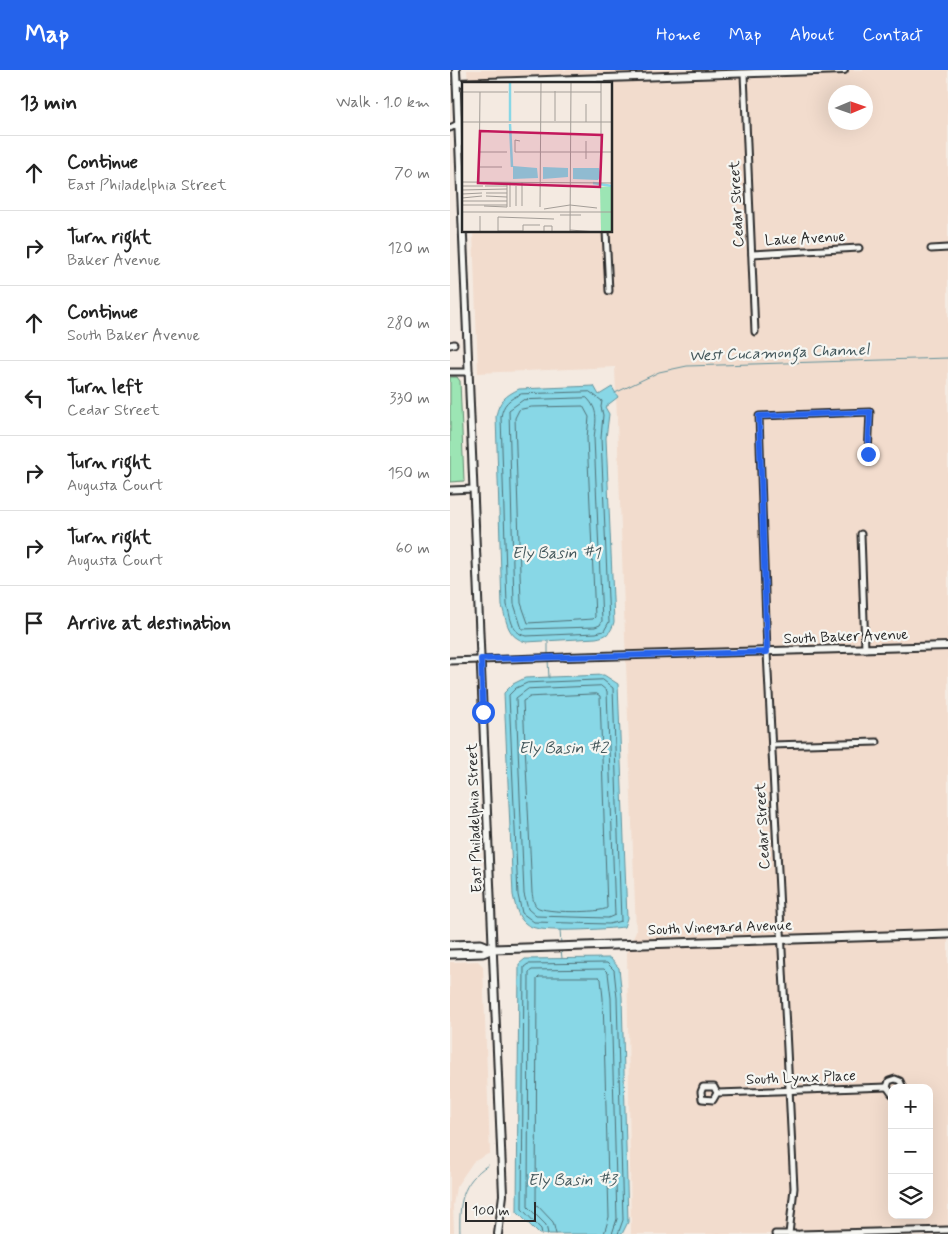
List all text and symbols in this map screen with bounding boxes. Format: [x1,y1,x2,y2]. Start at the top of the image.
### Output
text: Map [25,20,69,51]
text: Home [656,23,701,47]
text: Map [729,23,762,47]
text: About [790,23,834,47]
text: Contact [862,23,923,47]
inset map [462,82,612,232]
north arrow [828,85,873,130]
text: 13 min [20,89,77,117]
text: Walk · 1.0 km [336,92,430,113]
text: Continue [67,150,138,175]
icon: ahead [20,159,48,187]
street label: Cedar Street [725,160,749,248]
text: 70 m [394,163,430,184]
text: East Philadelphia Street [67,175,227,196]
text: Turn right [67,225,151,250]
street label: Lake Avenue [764,227,846,251]
icon: right [20,234,48,262]
text: 120 m [388,238,430,259]
text: Baker Avenue [67,250,161,271]
text: Continue [67,300,138,325]
icon: ahead [20,309,48,337]
text: 280 m [387,313,430,334]
text: South Baker Avenue [67,325,200,346]
water label: West Cucamonga Channel [688,339,871,369]
text: Turn left [67,375,143,400]
icon: left [20,384,48,412]
text: 330 m [389,388,430,409]
text: Cedar Street [67,400,160,421]
route end [857,443,880,466]
text: Turn right [67,450,151,475]
icon: right [20,459,48,487]
text: 150 m [388,463,430,484]
text: Augusta Court [67,475,163,496]
text: Turn right [67,525,151,550]
icon: right [20,534,48,562]
text: 60 m [396,538,430,559]
water label: Ely Basin #1 [512,543,602,564]
text: Augusta Court [67,550,163,571]
icon: arrive [20,609,48,637]
text: Arrive at destination [67,611,231,636]
street label: South Baker Avenue [783,625,909,649]
route start [472,701,495,724]
water label: Ely Basin #2 [518,738,610,759]
street label: East Philadelphia Street [462,743,488,893]
street label: Cedar Street [751,782,775,870]
street label: South Vineyard Avenue [647,915,793,941]
street label: South Lynx Place [746,1066,857,1090]
map controls [888,1084,933,1219]
button: + [888,1084,933,1129]
button: − [888,1129,933,1174]
water label: Ely Basin #3 [528,1170,619,1191]
button: layers [888,1174,933,1219]
scale bar [465,1199,536,1222]
text: 100 m [472,1202,510,1220]

